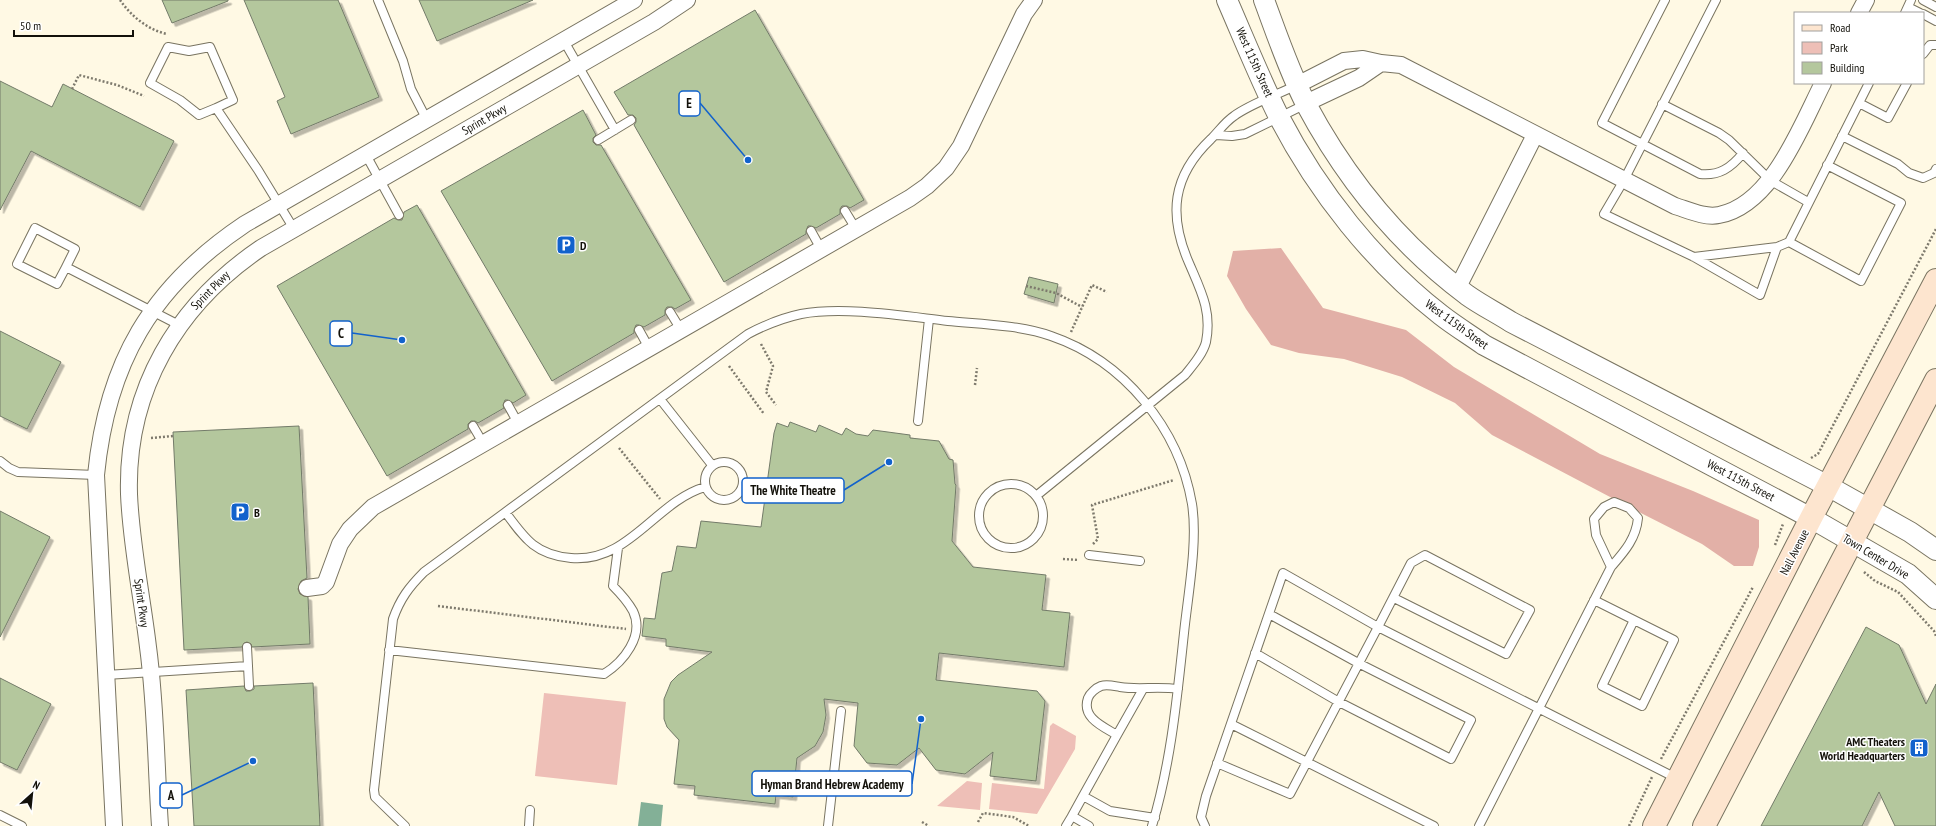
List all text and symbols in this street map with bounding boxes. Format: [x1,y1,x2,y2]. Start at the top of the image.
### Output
scale bar [14,12,133,38]
legend [1794,12,1924,84]
text: 50 m [20,18,41,33]
text: Road [1830,20,1850,35]
street label: West 115th Street [1233,25,1277,100]
text: Park [1830,40,1848,55]
text: Building [1830,60,1865,75]
callout: E [679,91,700,116]
text: E [686,95,692,112]
street label: Sprint Pkwy [459,100,509,138]
parking icon: D [555,234,577,256]
place label: D [580,238,587,253]
street label: Sprint Pkwy [187,267,233,313]
street label: West 115th Street [1422,296,1492,352]
callout: C [330,321,352,346]
text: C [338,325,344,342]
street label: West 115th Street [1705,456,1778,504]
callout: The White Theatre [742,478,844,503]
text: The White Theatre [750,482,836,499]
parking icon: B [229,501,251,523]
place label: B [254,505,260,520]
street label: Nall Avenue [1776,527,1812,577]
street label: Town Center Drive [1840,530,1912,582]
street label: Sprint Pkwy [131,578,153,629]
place label: AMC Theaters World Headquarters [1819,734,1905,763]
building icon: AMC Theaters World Headquarters [1908,737,1930,759]
callout: Hyman Brand Hebrew Academy [752,771,912,796]
north arrow [12,774,52,814]
text: Hyman Brand Hebrew Academy [760,776,904,793]
text: N [31,778,42,793]
callout: A [160,783,182,808]
text: A [167,787,175,804]

